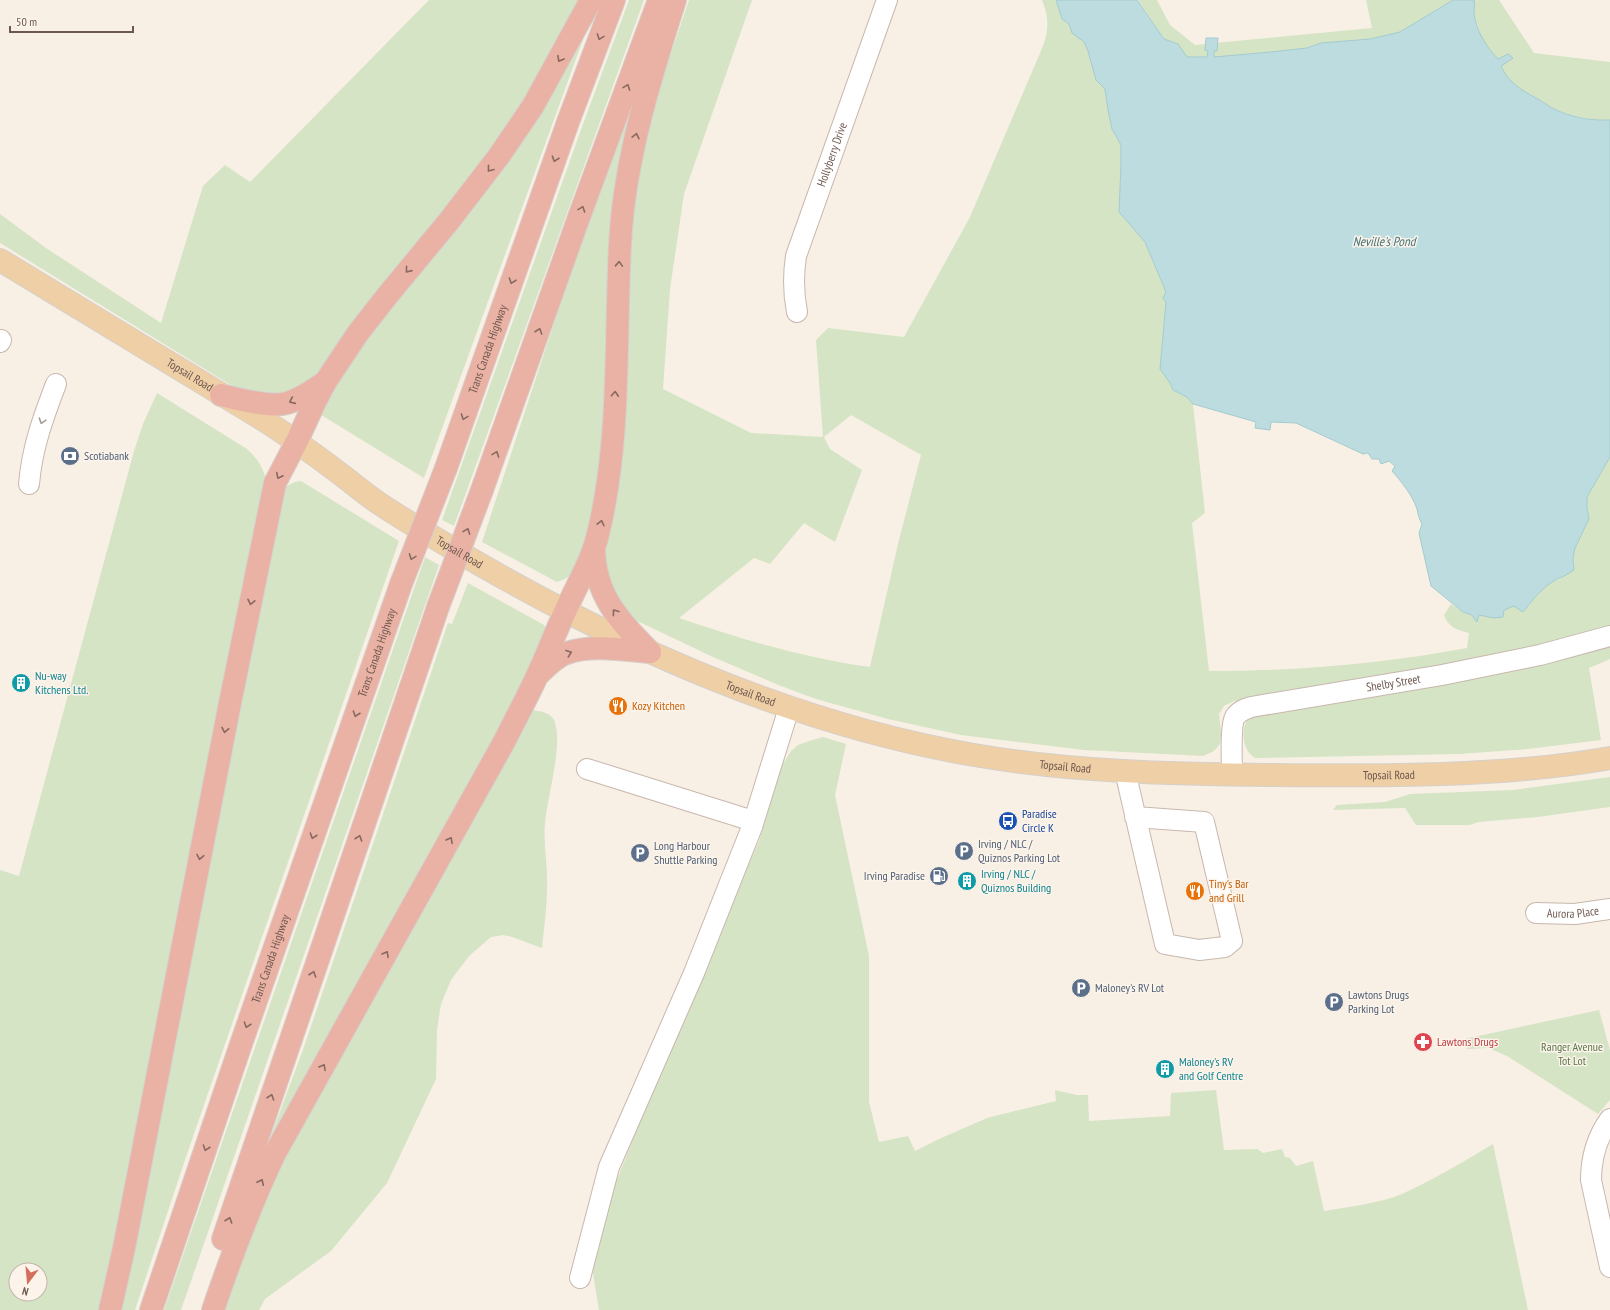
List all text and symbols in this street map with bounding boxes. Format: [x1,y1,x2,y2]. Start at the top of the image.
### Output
scale bar [10,8,133,34]
text: 50 m [16,14,37,29]
one-way arrow [597,33,605,40]
one-way arrow [557,55,564,62]
one-way arrow [623,83,631,90]
street label: Hollyberry Drive [813,120,850,188]
one-way arrow [632,132,640,139]
one-way arrow [552,155,560,162]
one-way arrow [487,164,494,171]
one-way arrow [578,205,586,212]
water label: Neville's Pond [1353,233,1418,250]
one-way arrow [615,261,623,267]
one-way arrow [406,265,413,272]
one-way arrow [509,278,517,285]
street label: Trans Canada Highway [465,302,510,395]
one-way arrow [534,328,543,335]
street label: Topsail Road [164,355,216,395]
one-way arrow [611,391,619,397]
one-way arrow [289,396,297,404]
one-way arrow [460,413,469,420]
one-way arrow [38,417,47,424]
bank icon: Scotiabank [59,445,81,467]
place label: Scotiabank [84,448,129,463]
one-way arrow [491,450,499,457]
one-way arrow [276,472,284,479]
one-way arrow [596,520,604,526]
one-way arrow [462,528,471,535]
street label: Topsail Road [433,533,486,572]
one-way arrow [408,553,416,560]
one-way arrow [247,599,255,606]
street label: Trans Canada Highway [354,606,399,699]
one-way arrow [612,610,619,617]
one-way arrow [566,649,573,657]
place label: Nu-way Kitchens Ltd. [35,668,88,697]
street label: Shelby Street [1365,671,1422,695]
building icon: Nu-way Kitchens Ltd. [10,672,32,694]
street label: Topsail Road [724,677,778,709]
restaurant icon: Kozy Kitchen [607,695,629,717]
place label: Kozy Kitchen [632,698,685,713]
one-way arrow [353,710,361,717]
one-way arrow [221,727,230,733]
street label: Topsail Road [1039,756,1092,776]
street label: Topsail Road [1363,767,1415,782]
place label: Paradise Circle K [1022,806,1057,835]
bus stop icon: Paradise Circle K [997,810,1019,832]
one-way arrow [310,833,318,840]
one-way arrow [355,834,363,841]
place label: Irving / NLC / Quiznos Parking Lot [978,836,1061,865]
one-way arrow [445,837,452,845]
place label: Long Harbour Shuttle Parking [654,838,717,867]
parking icon: Irving / NLC / Quiznos Parking Lot [953,840,975,862]
parking icon: Long Harbour Shuttle Parking [629,842,651,864]
one-way arrow [196,854,205,861]
fuel station icon: Irving Paradise [928,865,950,887]
place label: Irving / NLC / Quiznos Building [981,866,1051,895]
place label: Irving Paradise [864,868,925,883]
building icon: Irving / NLC / Quiznos Building [956,870,978,892]
place label: Tiny's Bar and Grill [1209,876,1249,905]
restaurant icon: Tiny's Bar and Grill [1184,880,1206,902]
street label: Aurora Place [1547,903,1600,921]
street label: Trans Canada Highway [248,912,293,1005]
one-way arrow [382,951,389,958]
one-way arrow [308,971,317,978]
parking icon: Maloney's RV Lot [1070,977,1092,999]
place label: Maloney's RV Lot [1095,980,1165,995]
place label: Lawtons Drugs Parking Lot [1348,987,1409,1016]
parking icon: Lawtons Drugs Parking Lot [1323,991,1345,1013]
one-way arrow [244,1022,252,1029]
pharmacy icon: Lawtons Drugs [1412,1031,1434,1053]
place label: Lawtons Drugs [1437,1034,1498,1049]
park label: Ranger Avenue Tot Lot [1541,1039,1603,1068]
place label: Maloney's RV and Golf Centre [1179,1054,1243,1083]
building icon: Maloney's RV and Golf Centre [1154,1058,1176,1080]
one-way arrow [318,1064,325,1071]
one-way arrow [266,1094,275,1101]
one-way arrow [202,1145,210,1152]
one-way arrow [256,1179,264,1186]
one-way arrow [224,1217,233,1224]
north arrow [8,1262,48,1302]
text: N [20,1284,30,1299]

